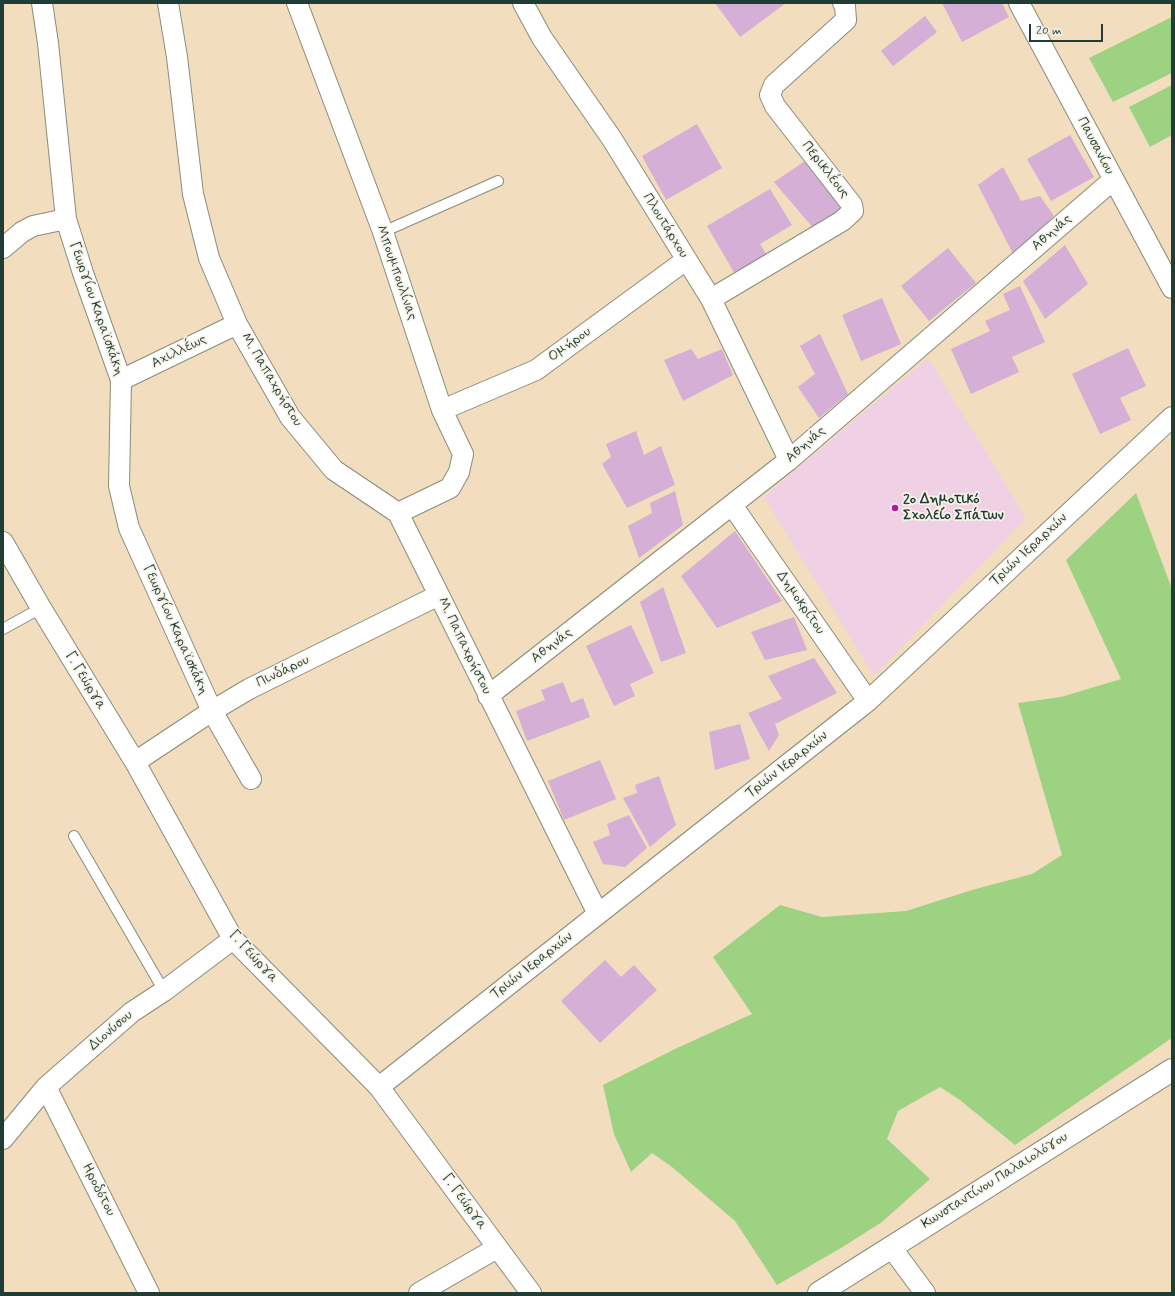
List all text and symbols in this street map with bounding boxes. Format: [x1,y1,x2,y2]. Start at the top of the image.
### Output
scale bar [1031,16,1105,42]
text: 20 m [1036,23,1062,39]
street label: Παυσανίου [1073,114,1117,178]
street label: Περικλέους [797,138,853,202]
street label: Πλουτάρχου [638,190,692,262]
street label: Αθηνάς [1029,211,1075,255]
street label: Μπουμπουλίνας [372,223,420,323]
street label: Γεωργίου Καραϊσκάκη [65,240,127,378]
street label: Ομήρου [545,324,595,366]
street label: Μ. Παπαχρήστου [237,330,305,430]
street label: Αχιλλέως [149,331,209,373]
street label: Αθηνάς [783,423,829,467]
place label: 2ο Δημοτικό Σχολείο Σπάτων [903,492,1004,524]
marker: 2ο Δημοτικό Σχολείο Σπάτων [890,503,900,513]
street label: Τριών Ιεραρχών [987,510,1071,590]
street label: Γεωργίου Καραϊσκάκη [139,562,211,698]
street label: Δημοκρίτου [772,568,828,638]
street label: Μ. Παπαχρήστου [433,595,495,697]
street label: Αθηνάς [528,625,576,667]
street label: Γ. Γεώργα [61,649,109,713]
street label: Πινδάρου [254,652,312,692]
street label: Τριών Ιεραρχών [743,728,831,802]
street label: Γ. Γεώργα [225,927,281,987]
street label: Τριών Ιεραρχών [488,929,576,1003]
street label: Διονύσου [86,1007,136,1055]
street label: Κωνσταντίνου Παλαιολόγου [919,1129,1071,1233]
street label: Ηροδότου [78,1161,118,1219]
street label: Γ. Γεώργα [438,1171,490,1233]

